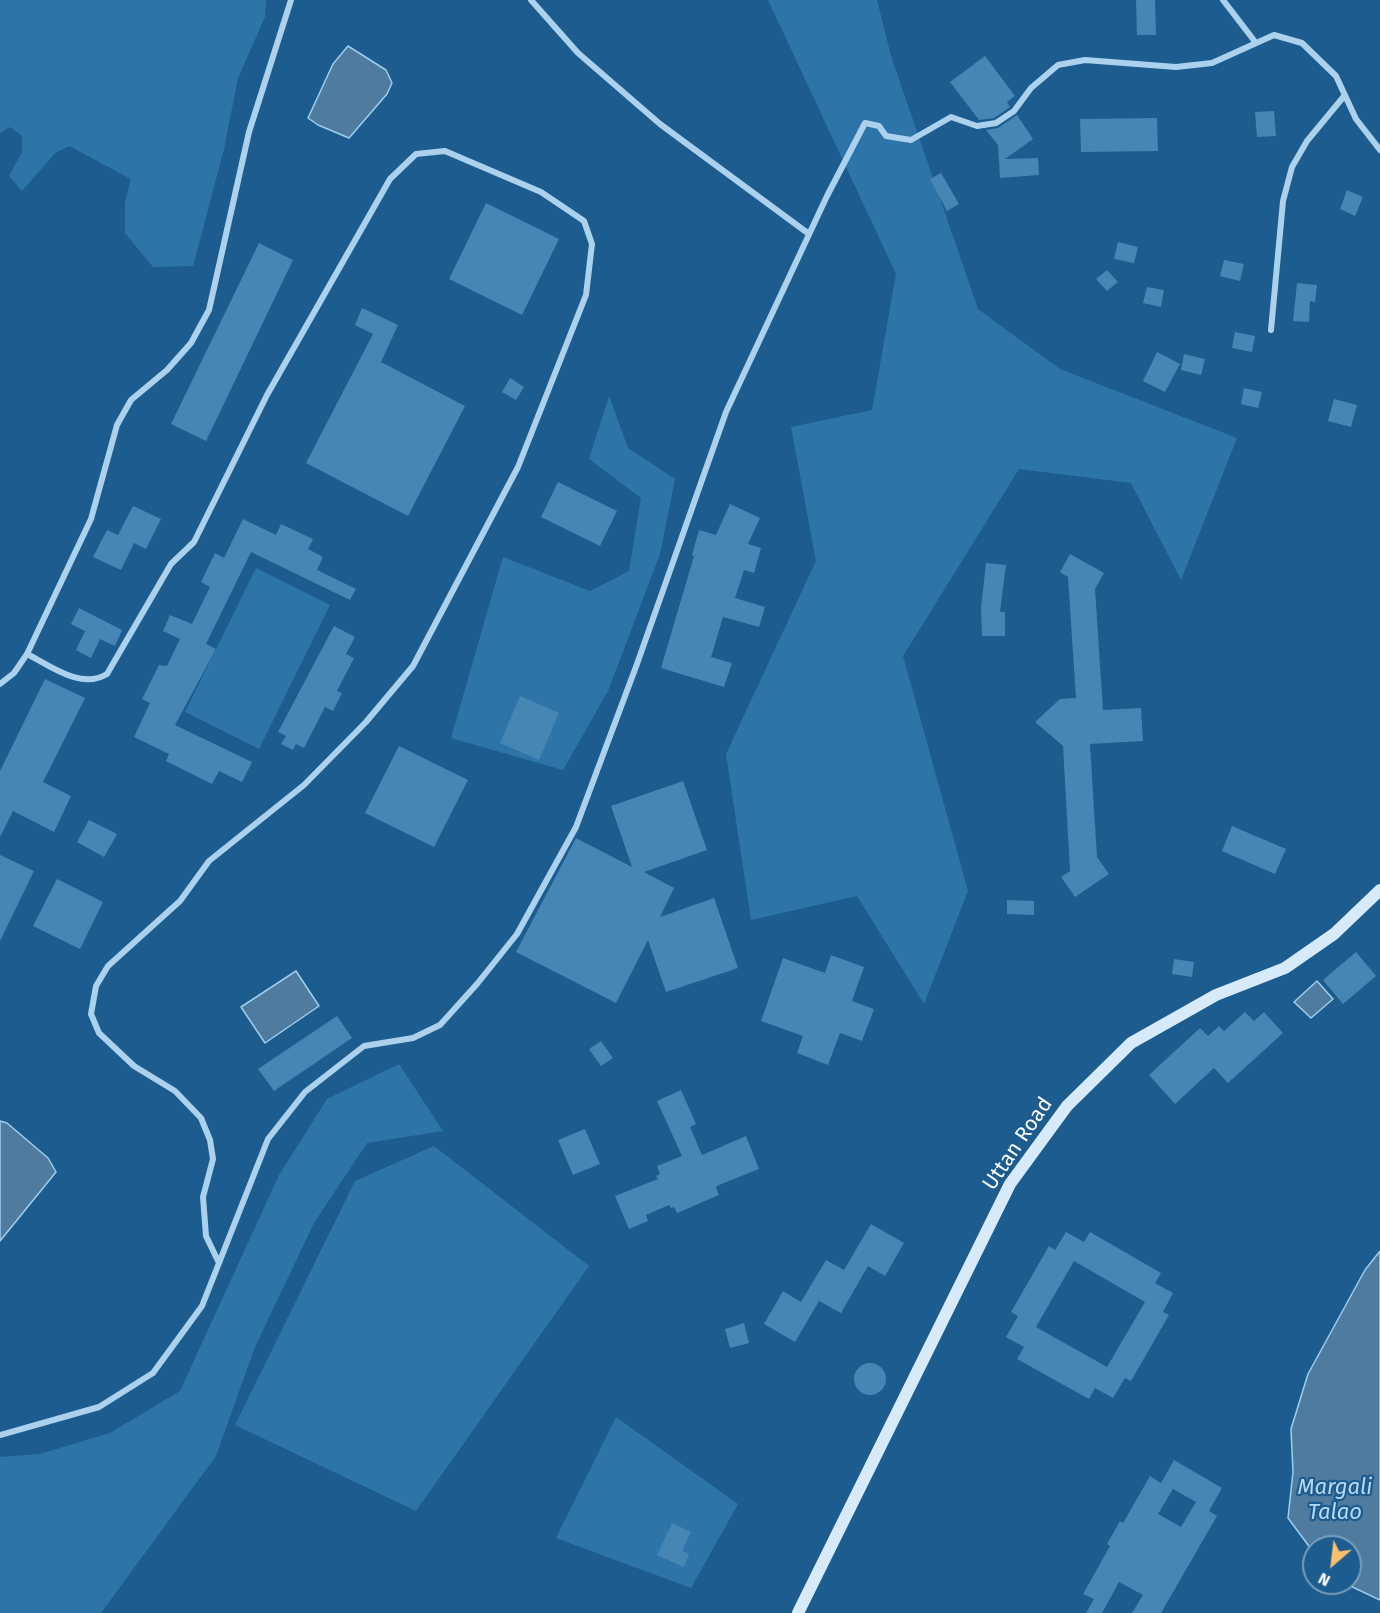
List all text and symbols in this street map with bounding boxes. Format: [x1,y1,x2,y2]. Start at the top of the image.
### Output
street label: Uttan Road [978,1093,1058,1195]
water label: Margali Talao [1298,1475,1372,1526]
north arrow [1302,1535,1362,1595]
text: N [1315,1569,1333,1590]

